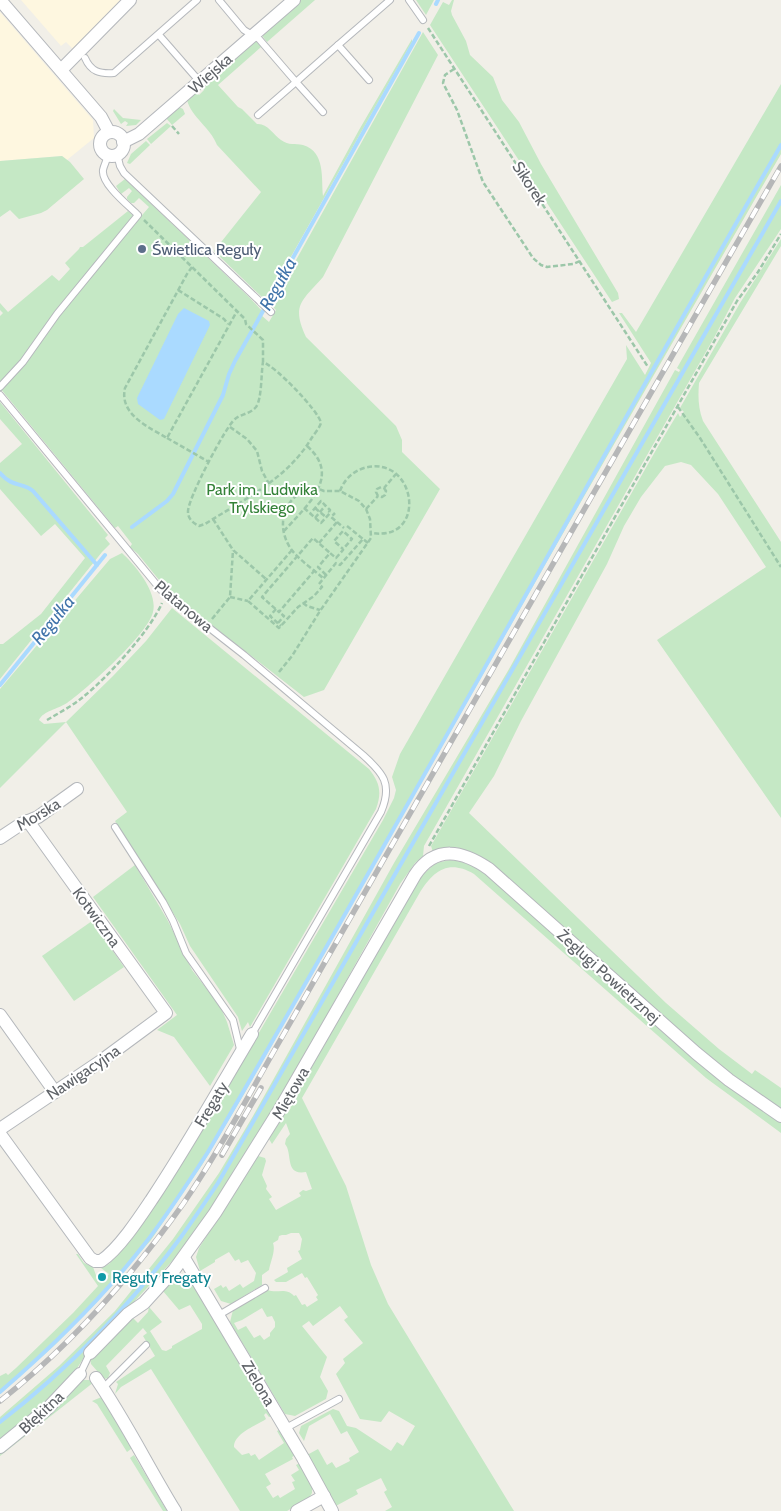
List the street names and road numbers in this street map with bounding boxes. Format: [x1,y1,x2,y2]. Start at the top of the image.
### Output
street label: Wiejska [185,49,236,97]
street label: Sikorek [508,158,551,209]
street label: Platanowa [151,577,217,636]
street label: Morska [13,794,64,835]
street label: Kotwiczna [69,884,125,951]
street label: Żeglugi Powietrznej [553,925,664,1028]
street label: Nawigacyjna [43,1041,124,1104]
street label: Miętowa [268,1063,313,1123]
street label: Fregaty [190,1078,232,1130]
street label: Zielona [238,1357,280,1410]
street label: Błękitna [15,1387,68,1438]

